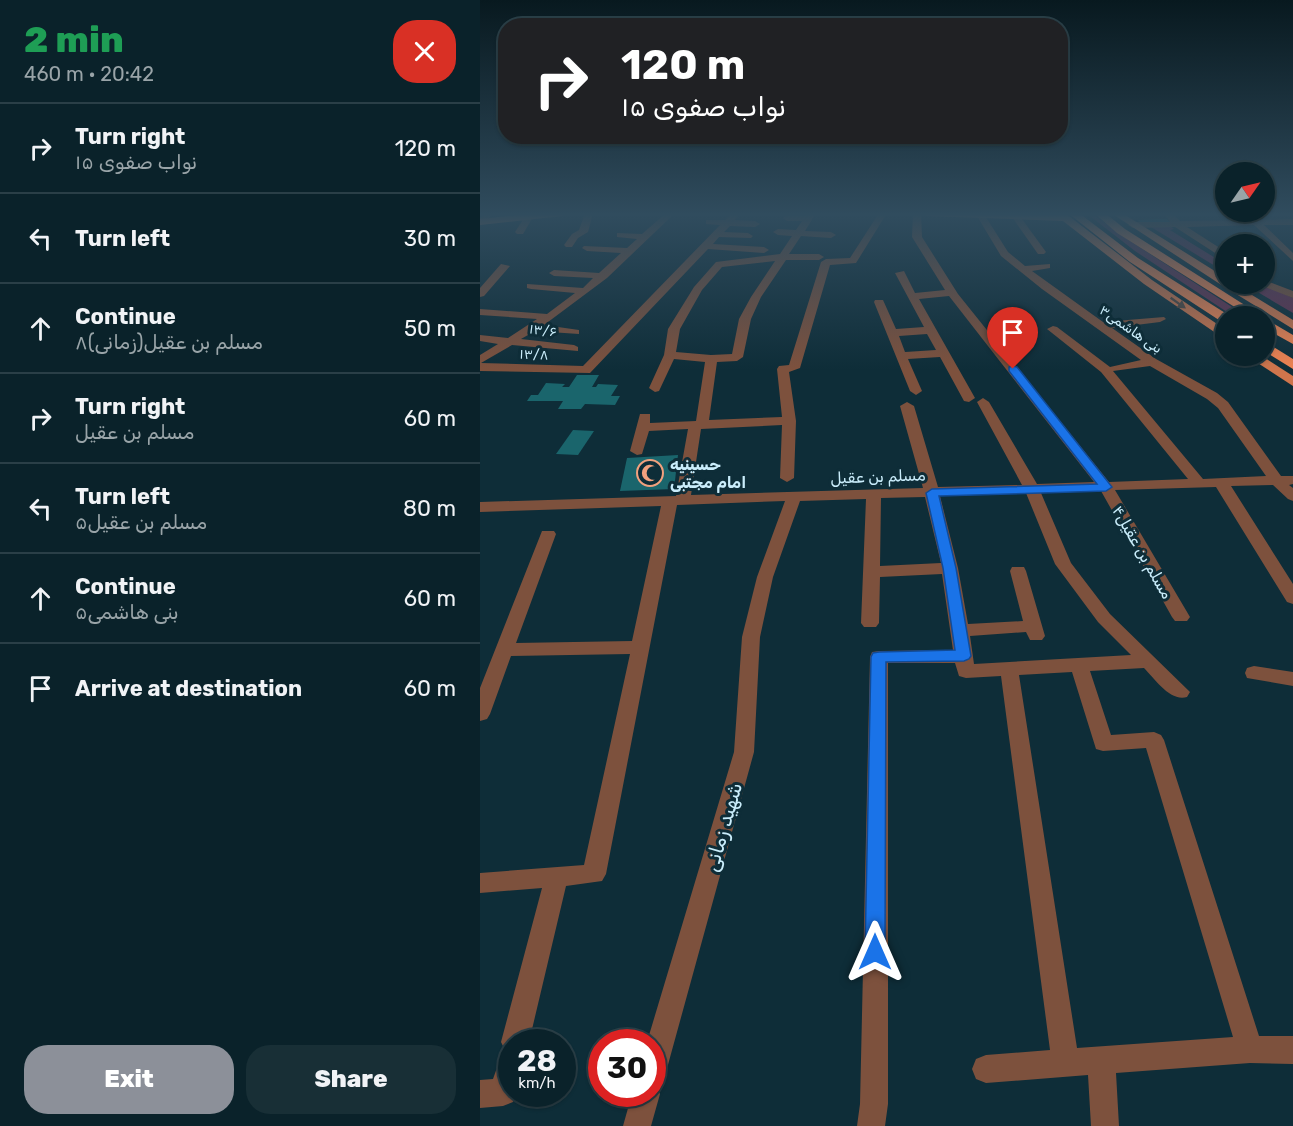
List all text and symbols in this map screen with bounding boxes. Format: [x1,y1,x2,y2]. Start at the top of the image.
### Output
text: 2 min [24,18,124,61]
button: close [393,20,456,83]
text: 120 m [621,40,745,90]
icon: right [522,42,600,120]
text: 460 m · 20:42 [24,62,154,86]
text: نواب صفوی ۱۵ [621,91,786,123]
text: Turn right [75,123,185,150]
icon: right [24,132,57,165]
text: 120 m [395,135,456,162]
text: نواب صفوی ۱۵ [75,150,197,174]
north arrow [1215,162,1275,222]
map controls [1215,162,1275,366]
icon: left [24,222,57,255]
text: Turn left [75,225,170,252]
text: 30 m [404,225,456,252]
button: + [1215,234,1275,294]
one-way arrow [1170,297,1186,309]
street label: بنی هاشمی۳ [1096,302,1165,357]
text: Continue [75,303,176,330]
button: − [1215,306,1275,366]
pin [987,307,1038,369]
icon: ahead [24,312,57,345]
text: 50 m [404,315,456,342]
icon: arrive [996,316,1029,349]
street label: ۱۳/۶ [528,320,558,341]
text: ۸مسلم بن عقیل(زمانی) [75,330,263,354]
street label: ۱۳/۸ [519,345,549,364]
text: Turn right [75,393,185,420]
icon: right [24,402,57,435]
text: 60 m [404,405,456,432]
text: مسلم بن عقیل [75,420,194,444]
place label: حسینیه امام مجتبی [670,455,746,493]
mosque icon: حسینیه امام مجتبی [635,458,665,488]
street label: مسلم بن عقیل [830,465,926,489]
text: Turn left [75,483,170,510]
icon: left [24,492,57,525]
text: 80 m [403,495,456,522]
street label: مسلم بن عقیل۴ [1107,502,1177,603]
text: مسلم بن عقیل۵ [75,510,207,534]
text: Continue [75,573,176,600]
icon: ahead [24,582,57,615]
text: 60 m [404,585,456,612]
text: بنی هاشمی۵ [75,600,179,624]
icon: arrive [24,672,57,705]
text: Arrive at destination [75,675,302,702]
text: 60 m [404,675,456,702]
street label: شهید زمانی [699,780,747,874]
position arrow [843,920,907,984]
speed limit sign: 30 [588,1029,666,1107]
text: 28 [517,1043,557,1079]
button: Exit [24,1045,234,1114]
button: Share [246,1045,456,1114]
text: km/h [518,1074,556,1092]

